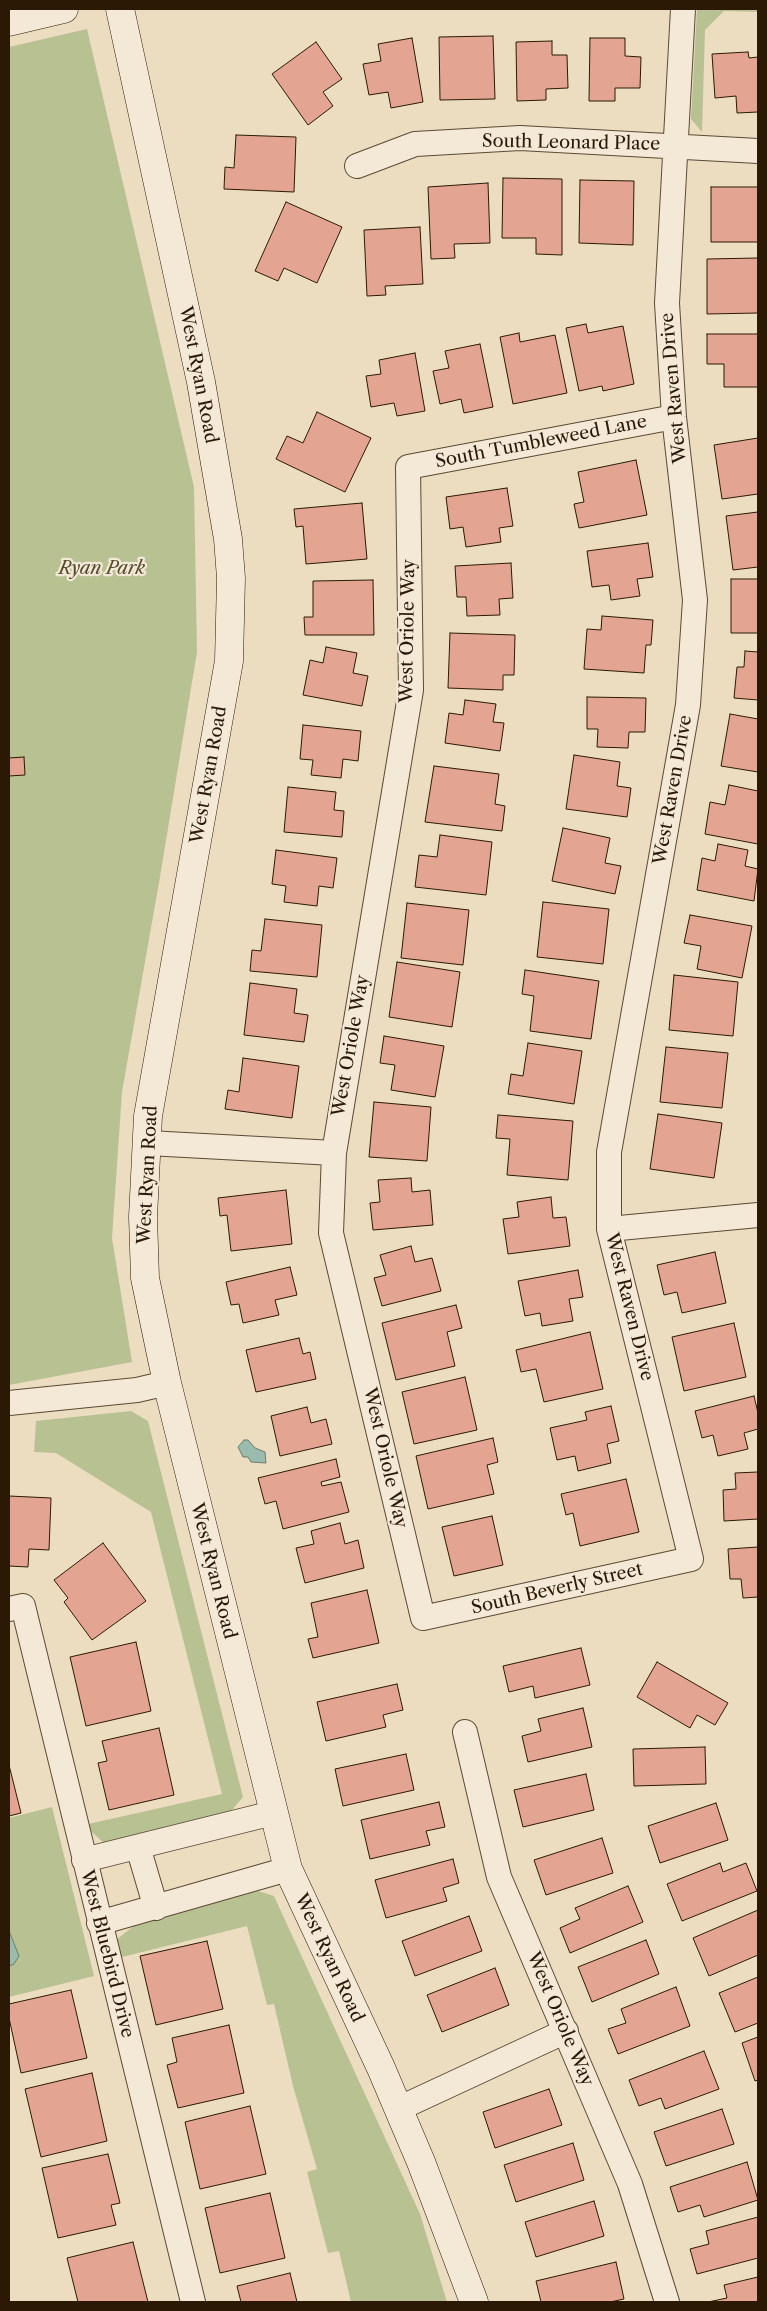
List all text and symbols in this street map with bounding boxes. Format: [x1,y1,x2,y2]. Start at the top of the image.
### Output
street label: South Leonard Place [482,131,660,155]
street label: West Ryan Road [174,305,222,445]
street label: West Raven Drive [657,312,691,464]
street label: South Tumbleweed Lane [433,411,649,473]
park label: Ryan Park [59,558,145,580]
street label: West Oriole Way [396,559,420,703]
street label: West Ryan Road [186,705,232,845]
street label: West Raven Drive [649,714,697,866]
street label: West Oriole Way [328,973,374,1119]
street label: West Ryan Road [134,1105,162,1245]
street label: West Raven Drive [600,1231,658,1383]
street label: West Oriole Way [358,1386,412,1530]
street label: West Ryan Road [186,1501,240,1641]
street label: South Beverly Street [469,1559,645,1619]
street label: West Bluebird Drive [76,1868,138,2040]
street label: West Ryan Road [290,1890,368,2026]
street label: West Oriole Way [522,1949,598,2089]

